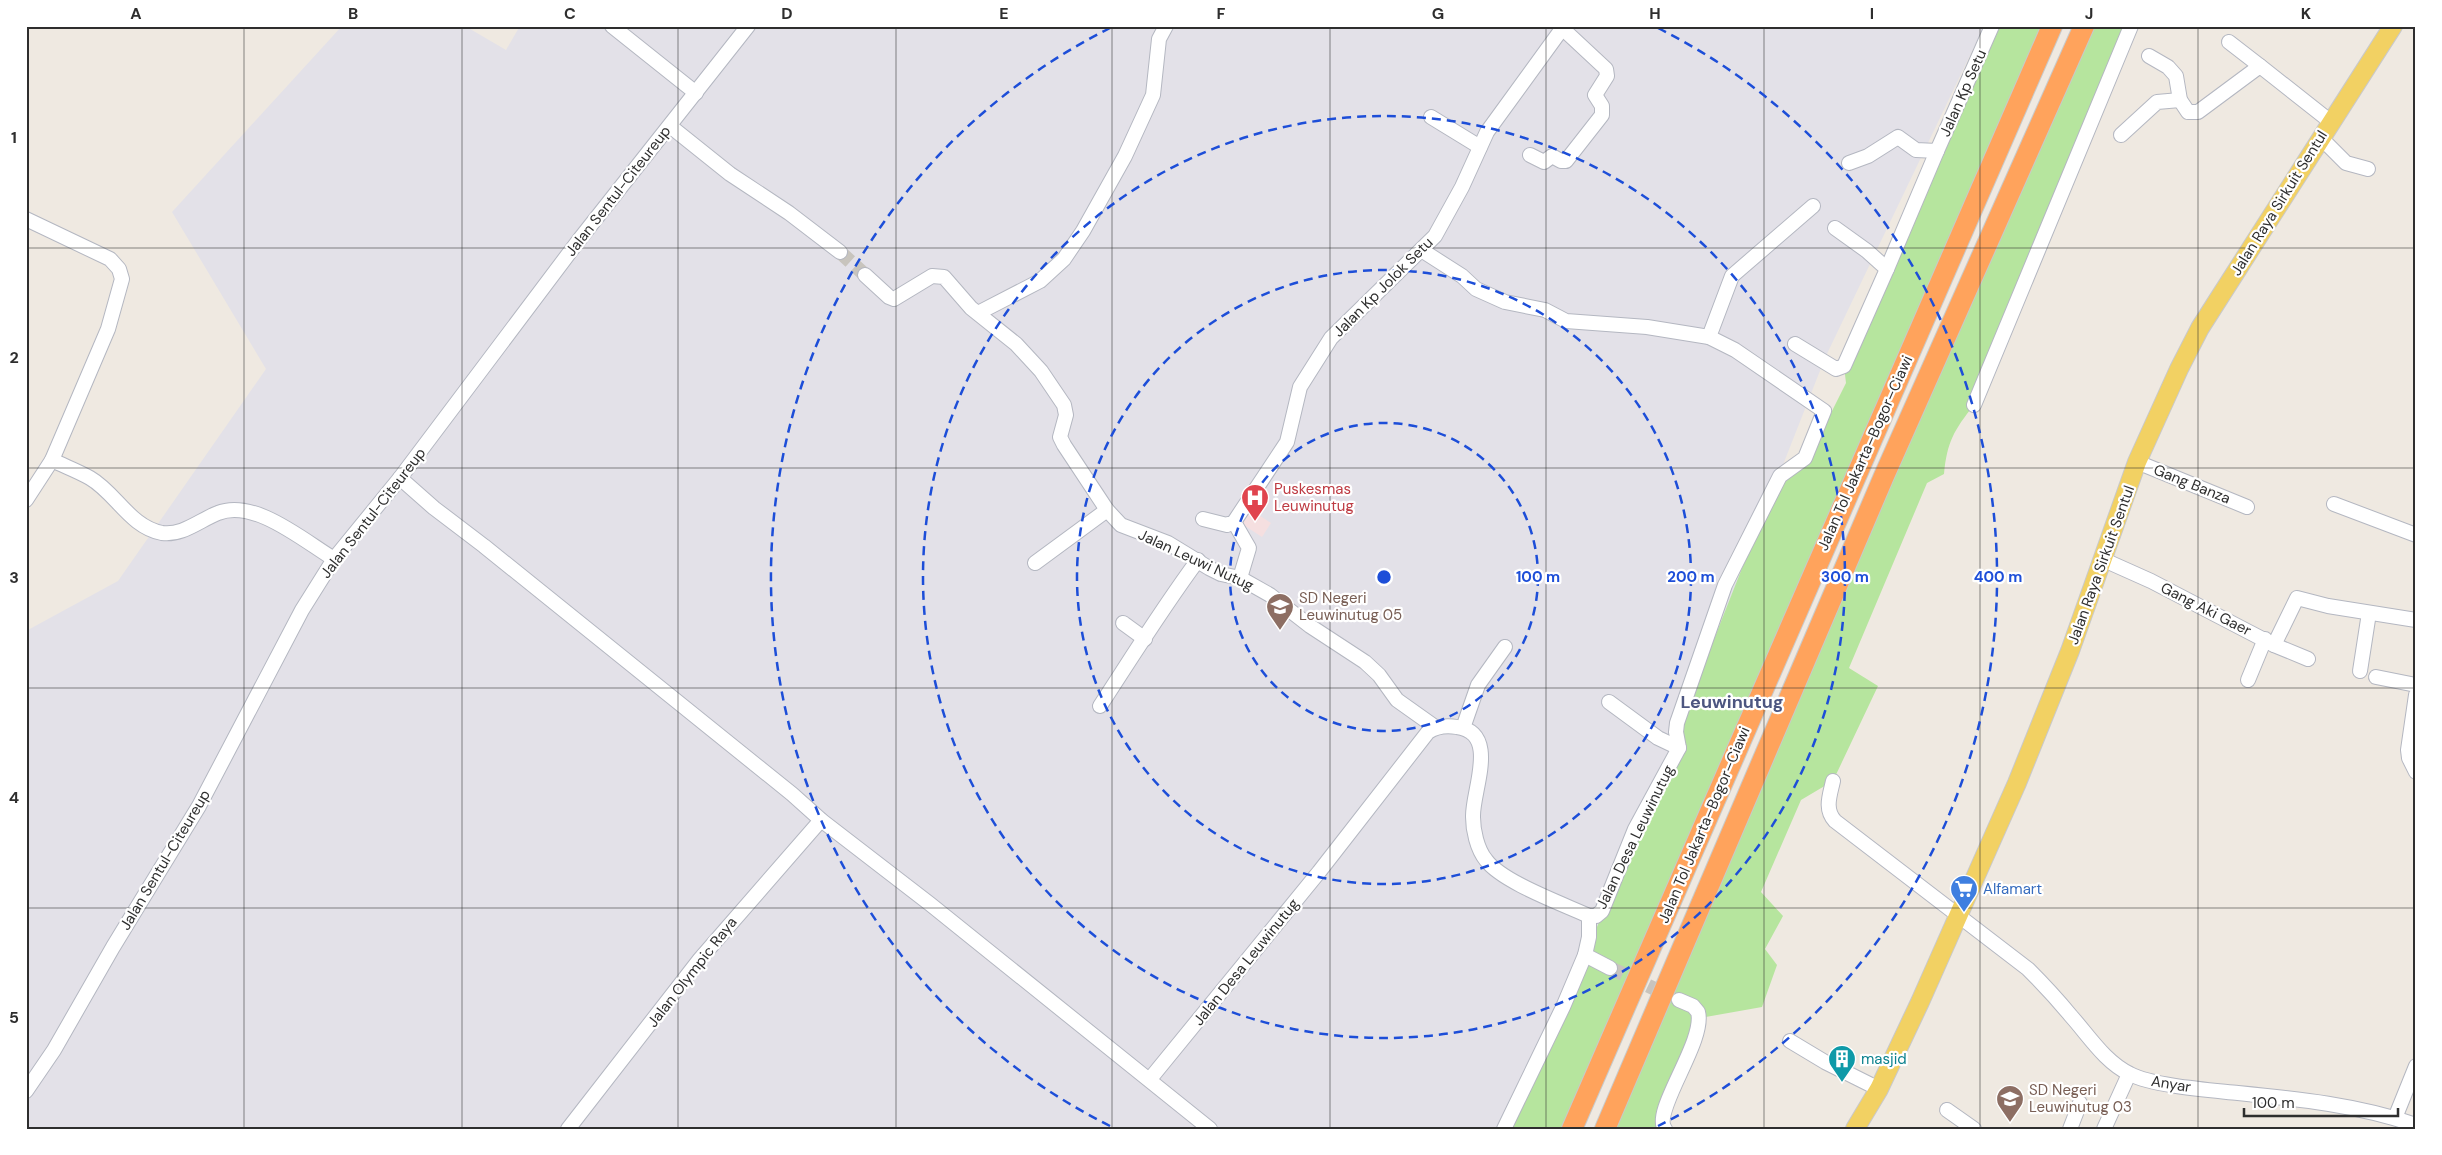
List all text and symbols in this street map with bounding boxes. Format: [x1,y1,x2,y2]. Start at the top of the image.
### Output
text: A [130,3,142,24]
text: B [348,3,358,24]
text: C [564,3,576,24]
text: D [781,3,793,24]
text: E [999,3,1009,24]
text: F [1217,3,1226,24]
text: G [1432,3,1444,24]
text: H [1649,3,1661,24]
text: I [1870,3,1874,24]
text: J [2085,3,2093,24]
text: K [2301,3,2312,24]
street label: Jalan Kp Setu [1935,46,1991,140]
street label: Jalan Sentul-Citeureup [561,122,675,260]
text: 1 [11,127,17,148]
street label: Jalan Raya Sirkuit Sentul [2226,127,2332,279]
street label: Jalan Kp Jolok Setu [1329,233,1437,341]
text: 2 [9,347,19,368]
street label: Jalan Tol Jakarta–Bogor–Ciawi [1813,352,1917,554]
street label: Jalan Sentul-Citeureup [316,444,430,582]
street label: Gang Banza [2151,459,2233,509]
place label: Puskesmas Leuwinutug [1274,479,1354,516]
hospital icon: Puskesmas Leuwinutug [1240,483,1270,522]
street label: Jalan Raya Sirkuit Sentul [2063,483,2139,647]
street label: Jalan Leuwi Nutug [1135,524,1257,596]
text: 3 [9,567,19,588]
text: 100 m [1516,567,1560,587]
text: 200 m [1667,567,1715,587]
text: 300 m [1821,567,1869,587]
text: 400 m [1974,567,2022,587]
centre of rings [1375,568,1393,586]
street label: Gang Aki Gaer [2157,578,2255,641]
place label: SD Negeri Leuwinutug 05 [1299,588,1402,625]
school or university icon: SD Negeri Leuwinutug 05 [1265,592,1295,631]
district label: Leuwinutug [1680,690,1784,714]
street label: Jalan Tol Jakarta–Bogor–Ciawi [1653,724,1755,926]
street label: Jalan Desa Leuwinutug [1591,762,1679,912]
street label: Jalan Sentul-Citeureup [115,786,215,934]
text: 4 [9,787,19,808]
supermarket icon: Alfamart [1949,874,1979,913]
place label: Alfamart [1983,879,2042,899]
street label: Jalan Desa Leuwinutug [1188,894,1304,1030]
street label: Jalan Olympic Raya [643,913,741,1031]
text: 5 [9,1007,19,1028]
building icon: masjid [1827,1044,1857,1083]
place label: masjid [1861,1049,1907,1069]
street label: Anyar [2150,1071,2193,1097]
place label: SD Negeri Leuwinutug 03 [2029,1080,2132,1117]
school or university icon: SD Negeri Leuwinutug 03 [1995,1084,2025,1123]
scale bar [2244,1085,2398,1117]
text: 100 m [2252,1093,2295,1113]

